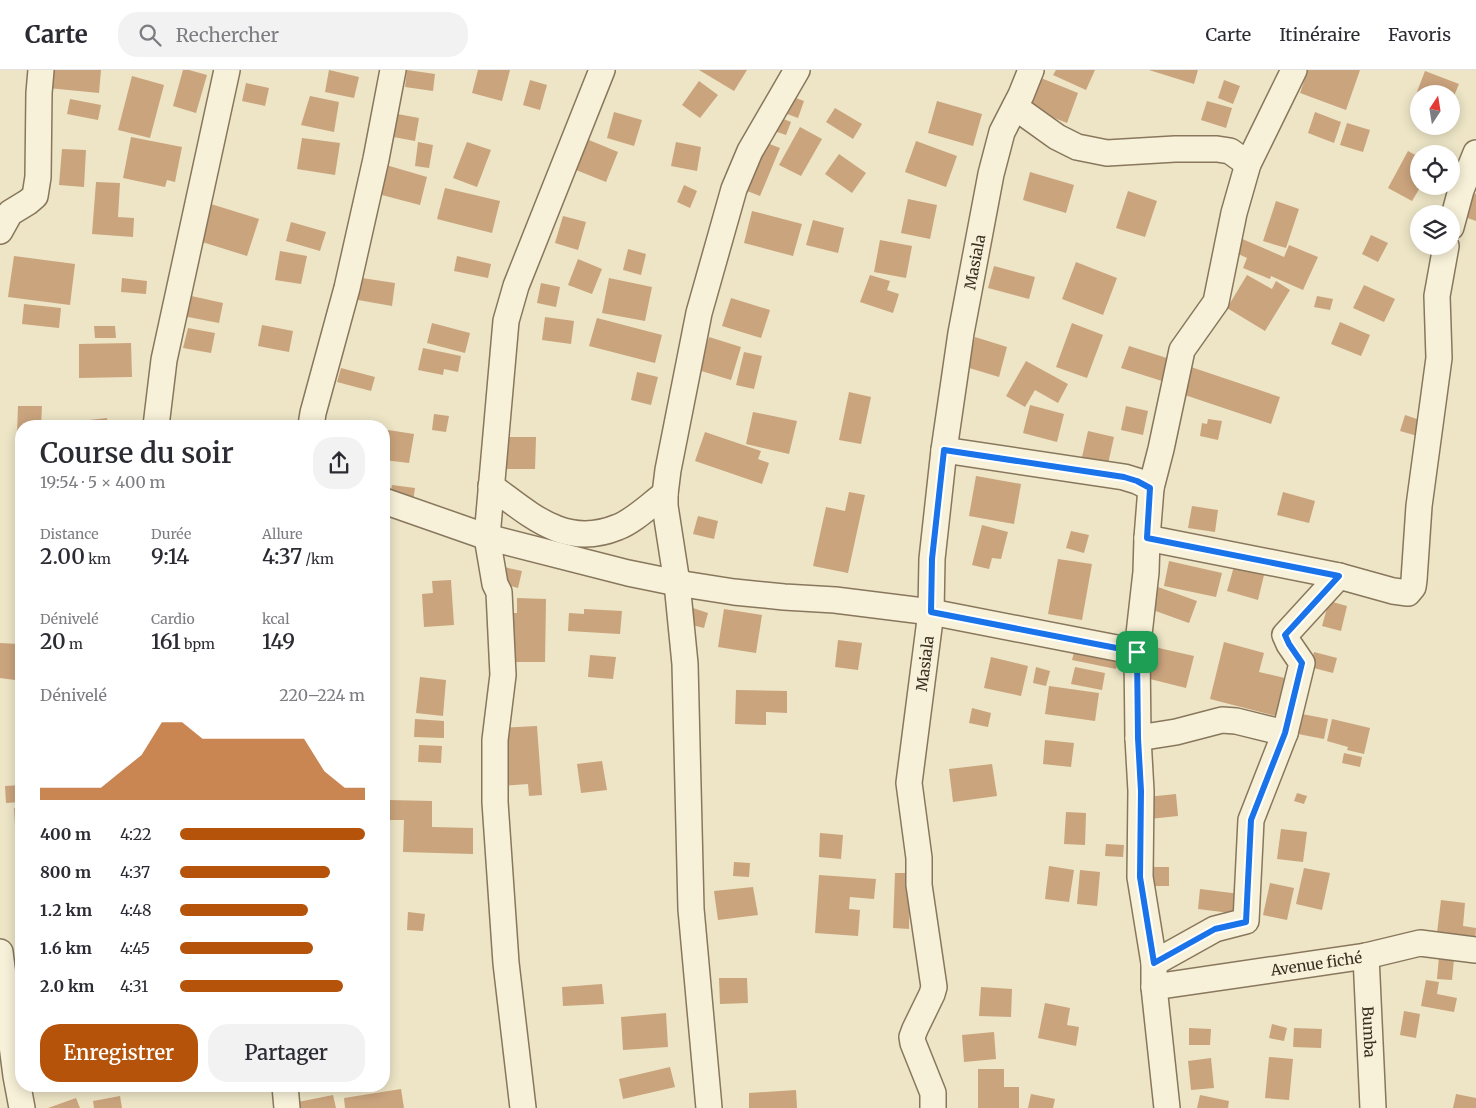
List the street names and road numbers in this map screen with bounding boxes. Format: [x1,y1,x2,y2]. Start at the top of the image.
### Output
street label: Masiala [960,233,989,291]
street label: Masiala [911,634,937,692]
street label: Avenue fiché [1268,947,1363,979]
street label: Bumba [1359,1006,1380,1058]

